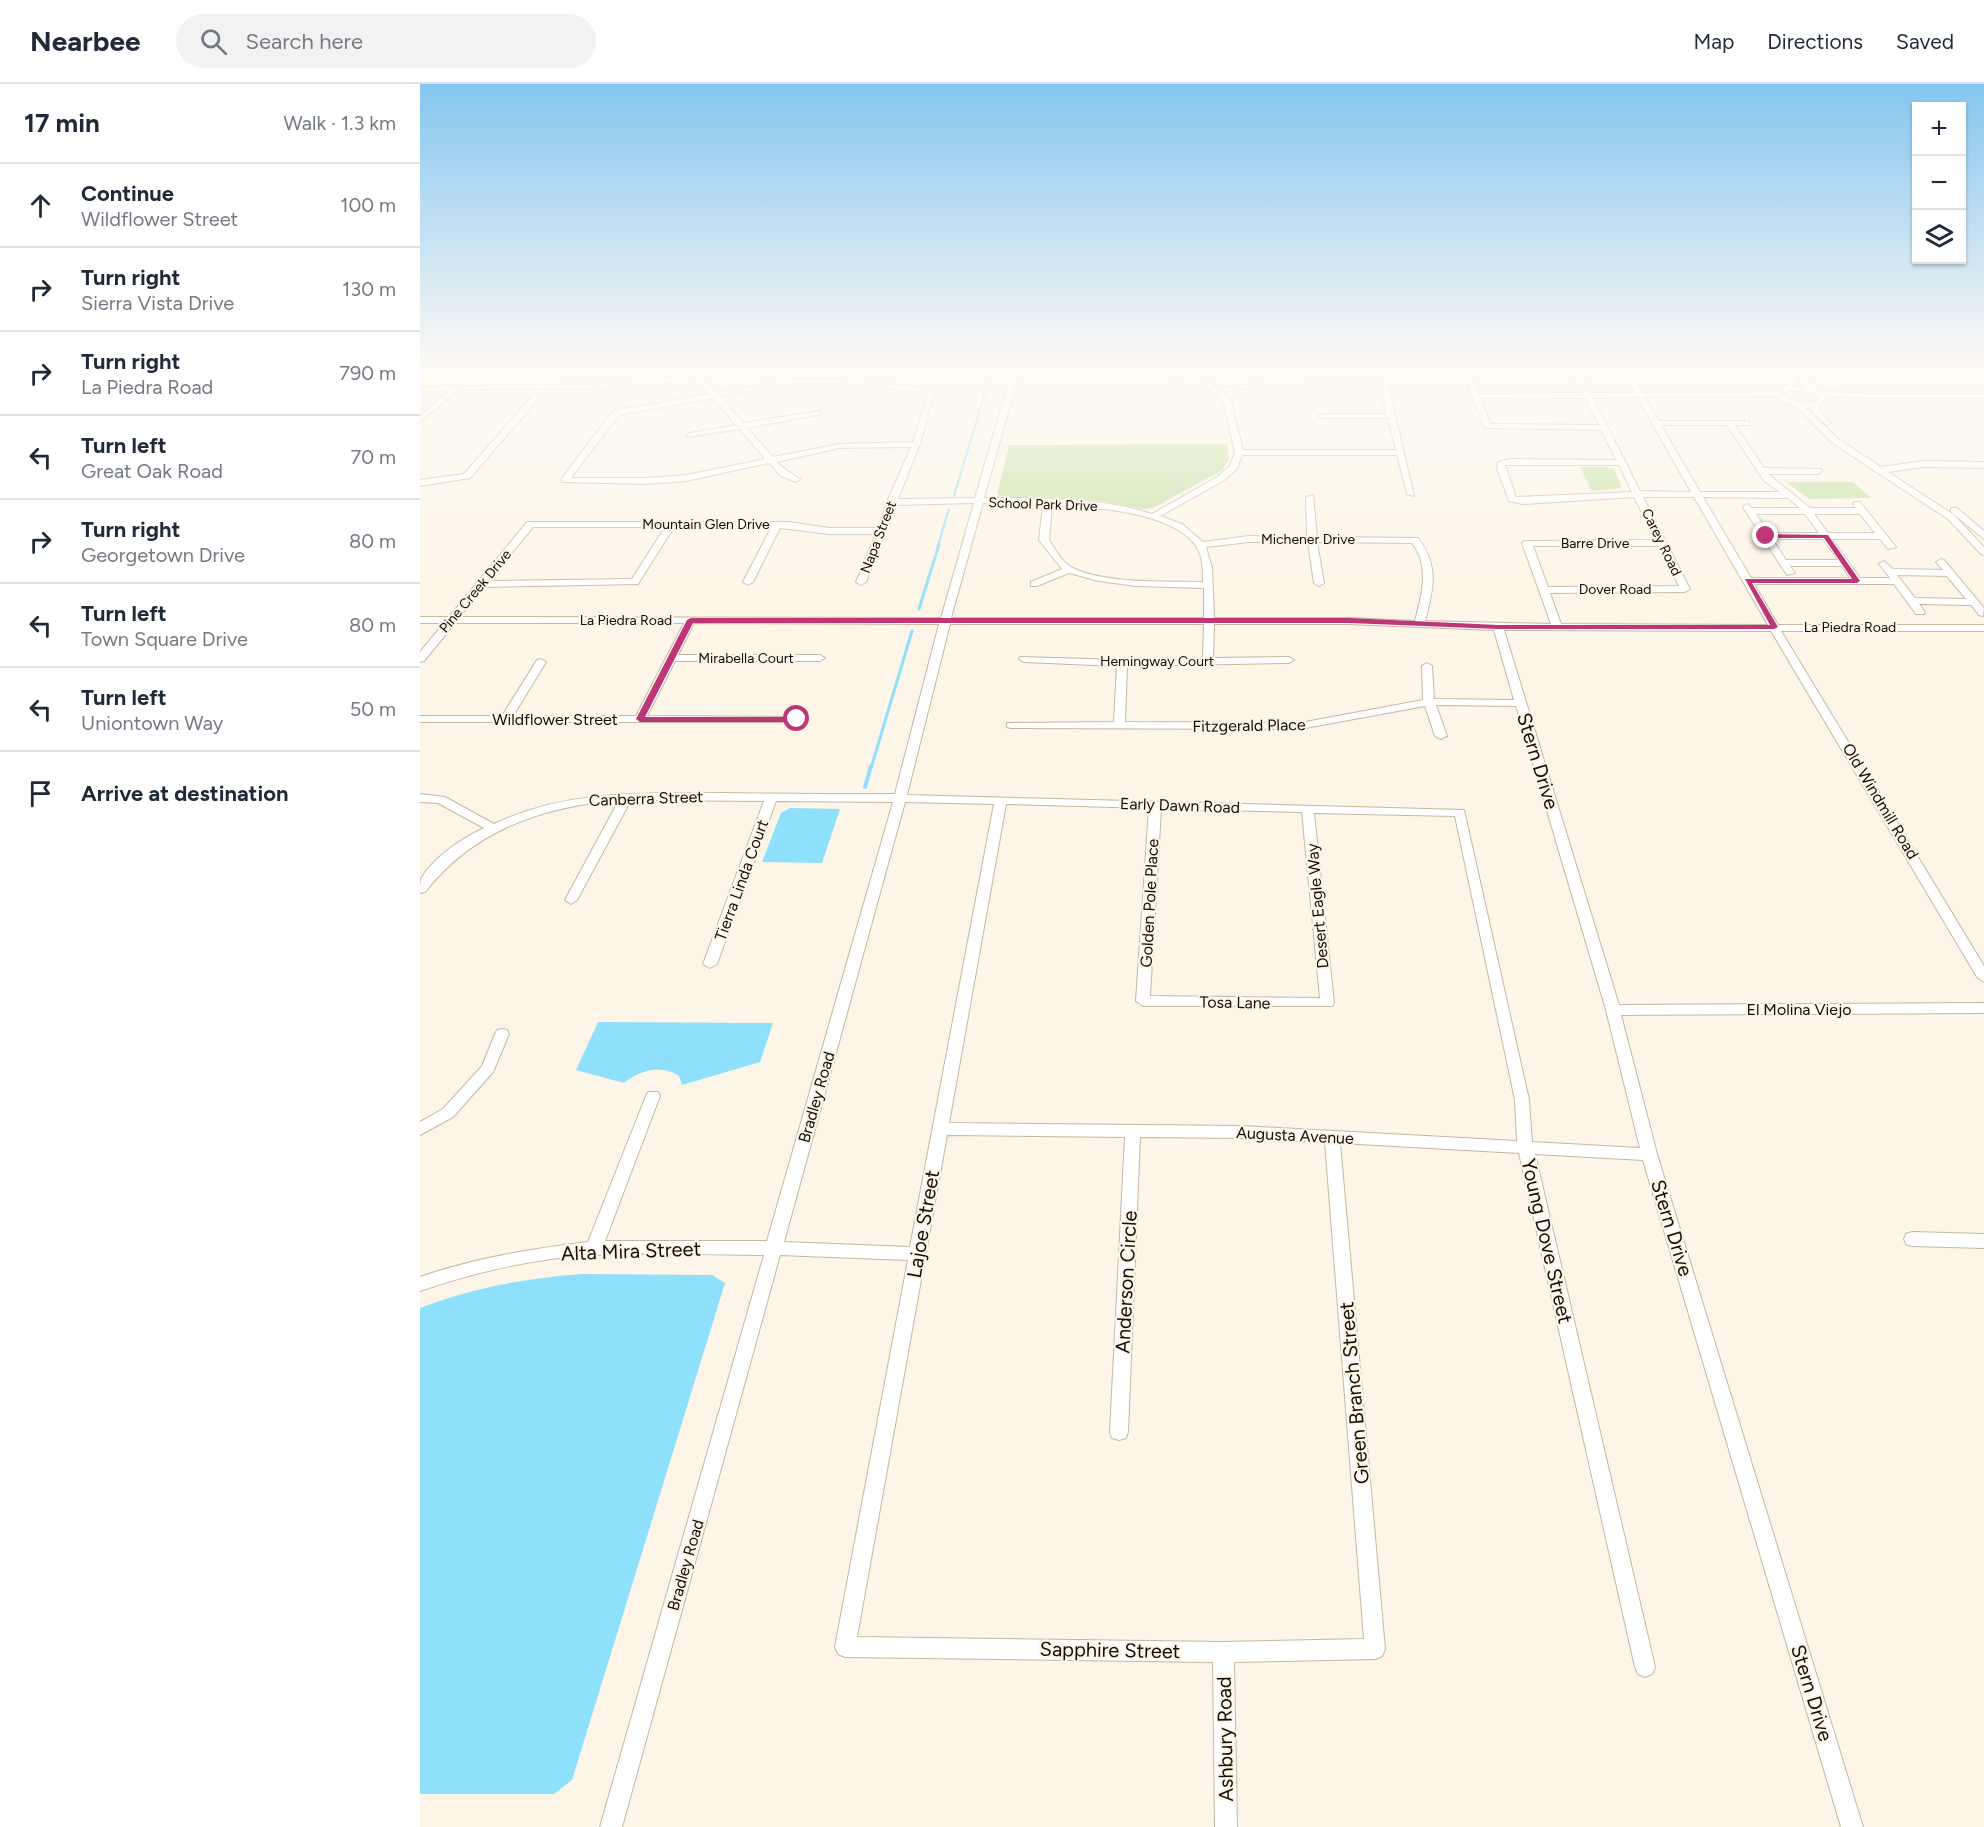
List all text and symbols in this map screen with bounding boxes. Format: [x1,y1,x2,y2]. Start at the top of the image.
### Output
search box [176,14,596,68]
text: Nearbee [30,24,140,58]
icon: search [197,25,230,58]
text: Search here [245,28,363,55]
text: Map [1693,29,1734,54]
text: Directions [1767,29,1863,54]
text: Saved [1896,29,1954,54]
map controls [1912,102,1966,264]
button: + [1912,102,1966,156]
text: 17 min [24,107,100,139]
text: Walk · 1.3 km [283,111,396,135]
button: − [1912,156,1966,210]
text: Continue [81,180,174,207]
icon: ahead [24,189,57,222]
text: 100 m [340,193,396,217]
text: Wildflower Street [81,207,238,231]
button: layers [1912,210,1966,264]
text: Turn right [81,264,180,291]
icon: right [24,273,57,306]
text: 130 m [342,277,396,301]
text: Sierra Vista Drive [81,291,234,315]
text: Turn right [81,348,180,375]
icon: right [24,357,57,390]
text: 790 m [339,361,396,385]
text: La Piedra Road [81,375,213,399]
text: Turn left [81,432,167,459]
icon: left [24,441,57,474]
text: 70 m [350,445,396,469]
text: Great Oak Road [81,459,223,483]
street label: School Park Drive [988,494,1098,515]
street label: Napa Street [857,499,900,576]
street label: Carey Road [1638,506,1685,579]
text: Turn right [81,516,180,543]
street label: Mountain Glen Drive [642,516,770,533]
route end [1752,522,1778,548]
icon: right [24,525,57,558]
text: 80 m [349,529,396,553]
street label: Michener Drive [1261,531,1355,548]
street label: Barre Drive [1561,535,1630,552]
text: Georgetown Drive [81,543,245,567]
street label: Pine Creek Drive [436,546,515,636]
street label: Dover Road [1579,581,1651,598]
text: Turn left [81,600,167,627]
icon: left [24,609,57,642]
street label: La Piedra Road [580,612,672,629]
text: 80 m [349,613,396,637]
street label: La Piedra Road [1804,619,1896,636]
text: Town Square Drive [81,627,248,651]
street label: Mirabella Court [698,650,794,667]
street label: Hemingway Court [1100,653,1214,670]
text: Turn left [81,684,167,711]
icon: left [24,693,57,726]
text: 50 m [350,697,396,721]
route start [783,705,809,731]
street label: Wildflower Street [492,710,618,729]
street label: Stern Drive [1512,710,1564,812]
text: Uniontown Way [81,711,223,735]
street label: Fitzgerald Place [1192,715,1306,736]
street label: Old Windmill Road [1838,740,1923,863]
icon: arrive [24,777,57,810]
text: Arrive at destination [81,780,289,807]
street label: Canberra Street [588,787,704,810]
street label: Early Dawn Road [1120,794,1240,817]
street label: Tierra Linda Court [711,817,772,943]
street label: Golden Pole Place [1137,838,1162,968]
street label: Desert Eagle Way [1303,842,1332,969]
street label: Tosa Lane [1199,992,1271,1013]
street label: El Molina Viejo [1746,1000,1852,1019]
street label: Bradley Road [794,1049,839,1145]
street label: Augusta Avenue [1236,1123,1355,1148]
street label: Young Dove Street [1516,1156,1578,1326]
street label: Lajoe Street [902,1168,944,1280]
street label: Stern Drive [1646,1177,1698,1279]
street label: Anderson Circle [1110,1210,1142,1354]
street label: Alta Mira Street [561,1237,701,1265]
street label: Green Branch Street [1334,1301,1374,1485]
street label: Bradley Road [663,1517,708,1613]
street label: Sapphire Street [1040,1637,1180,1663]
street label: Stern Drive [1786,1642,1838,1744]
street label: Ashbury Road [1212,1676,1238,1802]

